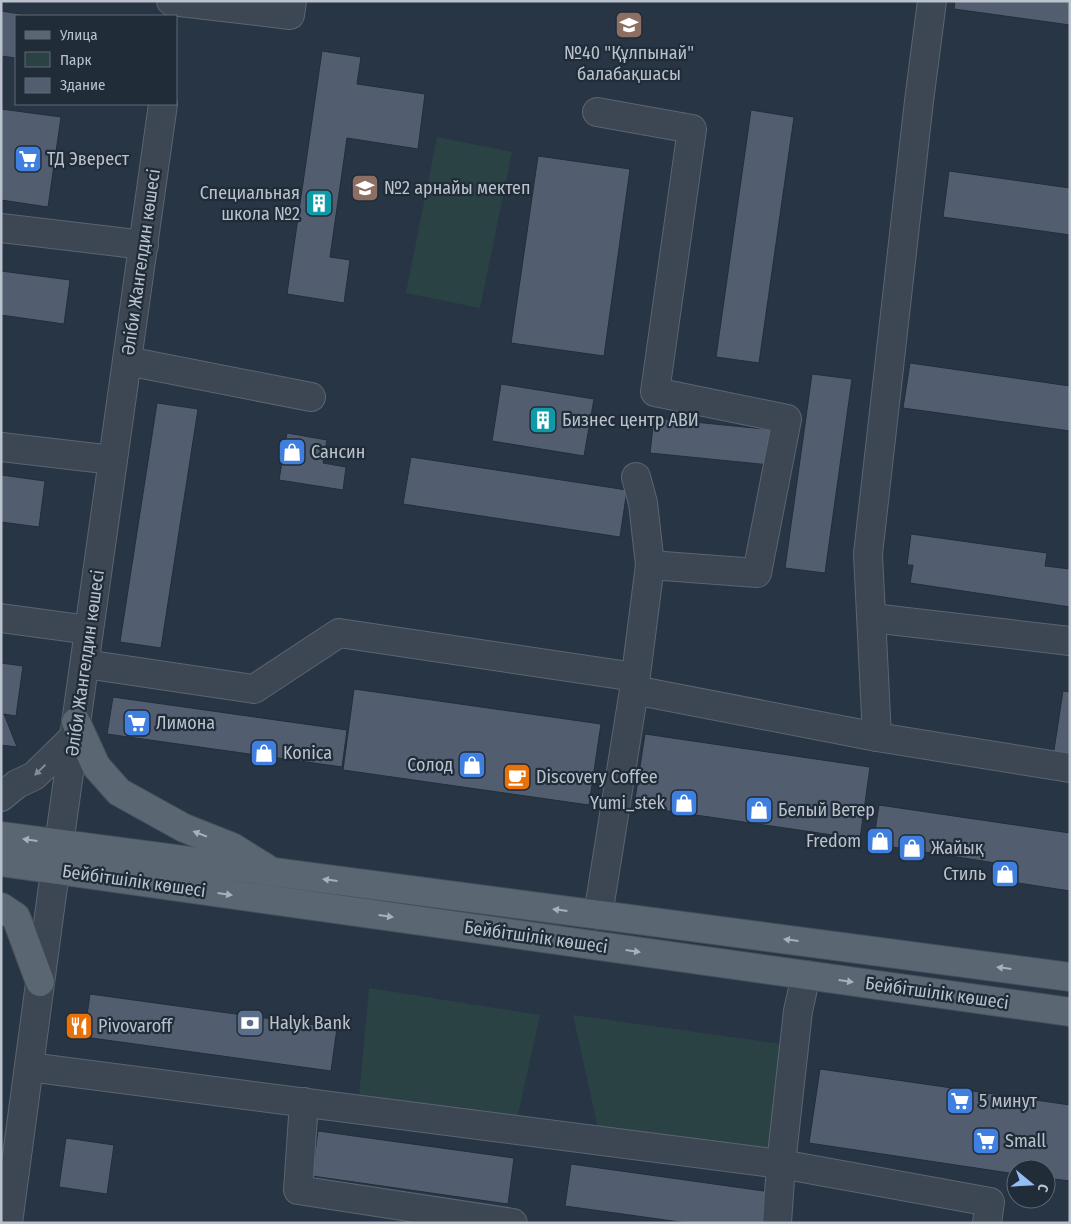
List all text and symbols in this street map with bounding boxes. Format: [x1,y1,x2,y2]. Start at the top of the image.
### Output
school or university icon: №40 "Құлпынай" балабақшасы [614,10,644,40]
legend [15,15,178,105]
text: Улица [59,26,98,44]
place label: №40 "Құлпынай" балабақшасы [564,42,694,85]
text: Парк [60,51,91,69]
text: Здание [60,76,106,94]
supermarket icon: ТД Эверест [13,144,43,174]
place label: ТД Эверест [47,148,130,170]
street label: Әліби Жангелдин көшесі [117,167,165,357]
school or university icon: №2 арнайы мектеп [350,173,380,203]
place label: №2 арнайы мектеп [384,177,531,199]
place label: Специальная школа №2 [200,182,300,225]
building icon: Специальная школа №2 [304,188,334,218]
building icon: Бизнес центр АВИ [528,405,558,435]
place label: Бизнес центр АВИ [562,409,699,431]
shop icon: Сансин [277,437,307,467]
place label: Сансин [311,441,365,463]
street label: Әліби Жангелдин көшесі [61,568,109,758]
supermarket icon: Лимона [122,708,152,738]
place label: Лимона [156,712,215,734]
shop icon: Konica [249,738,279,768]
place label: Konica [283,742,332,764]
shop icon: Солод [457,750,487,780]
place label: Солод [407,754,453,776]
cafe icon: Discovery Coffee [502,762,532,792]
one-way arrow [35,764,47,776]
place label: Discovery Coffee [536,766,658,788]
shop icon: Yumi_stek [669,788,699,818]
place label: Yumi_stek [590,792,666,814]
shop icon: Белый Ветер [744,795,774,825]
place label: Белый Ветер [778,799,875,821]
shop icon: Fredom [865,826,895,856]
one-way arrow [192,830,207,838]
place label: Fredom [806,830,861,852]
shop icon: Жайық [897,833,927,863]
one-way arrow [22,836,38,844]
place label: Жайық [931,837,984,859]
shop icon: Стиль [990,859,1020,889]
street label: Бейбітшілік көшесі [61,860,207,902]
place label: Стиль [943,863,986,885]
one-way arrow [322,875,338,883]
one-way arrow [217,890,233,898]
one-way arrow [552,906,568,914]
one-way arrow [378,912,394,920]
street label: Бейбітшілік көшесі [463,916,609,958]
one-way arrow [783,936,799,944]
one-way arrow [626,947,642,955]
one-way arrow [996,964,1012,972]
street label: Бейбітшілік көшесі [864,972,1010,1014]
one-way arrow [839,977,855,985]
bank icon: Halyk Bank [235,1008,265,1038]
restaurant icon: Pivovaroff [64,1011,94,1041]
place label: Halyk Bank [269,1012,351,1034]
place label: Pivovaroff [98,1015,174,1037]
supermarket icon: 5 минут [945,1086,975,1116]
place label: 5 минут [979,1090,1038,1112]
supermarket icon: Small [971,1126,1001,1156]
place label: Small [1005,1130,1046,1152]
north arrow [1006,1159,1056,1209]
text: С [1033,1182,1052,1195]

